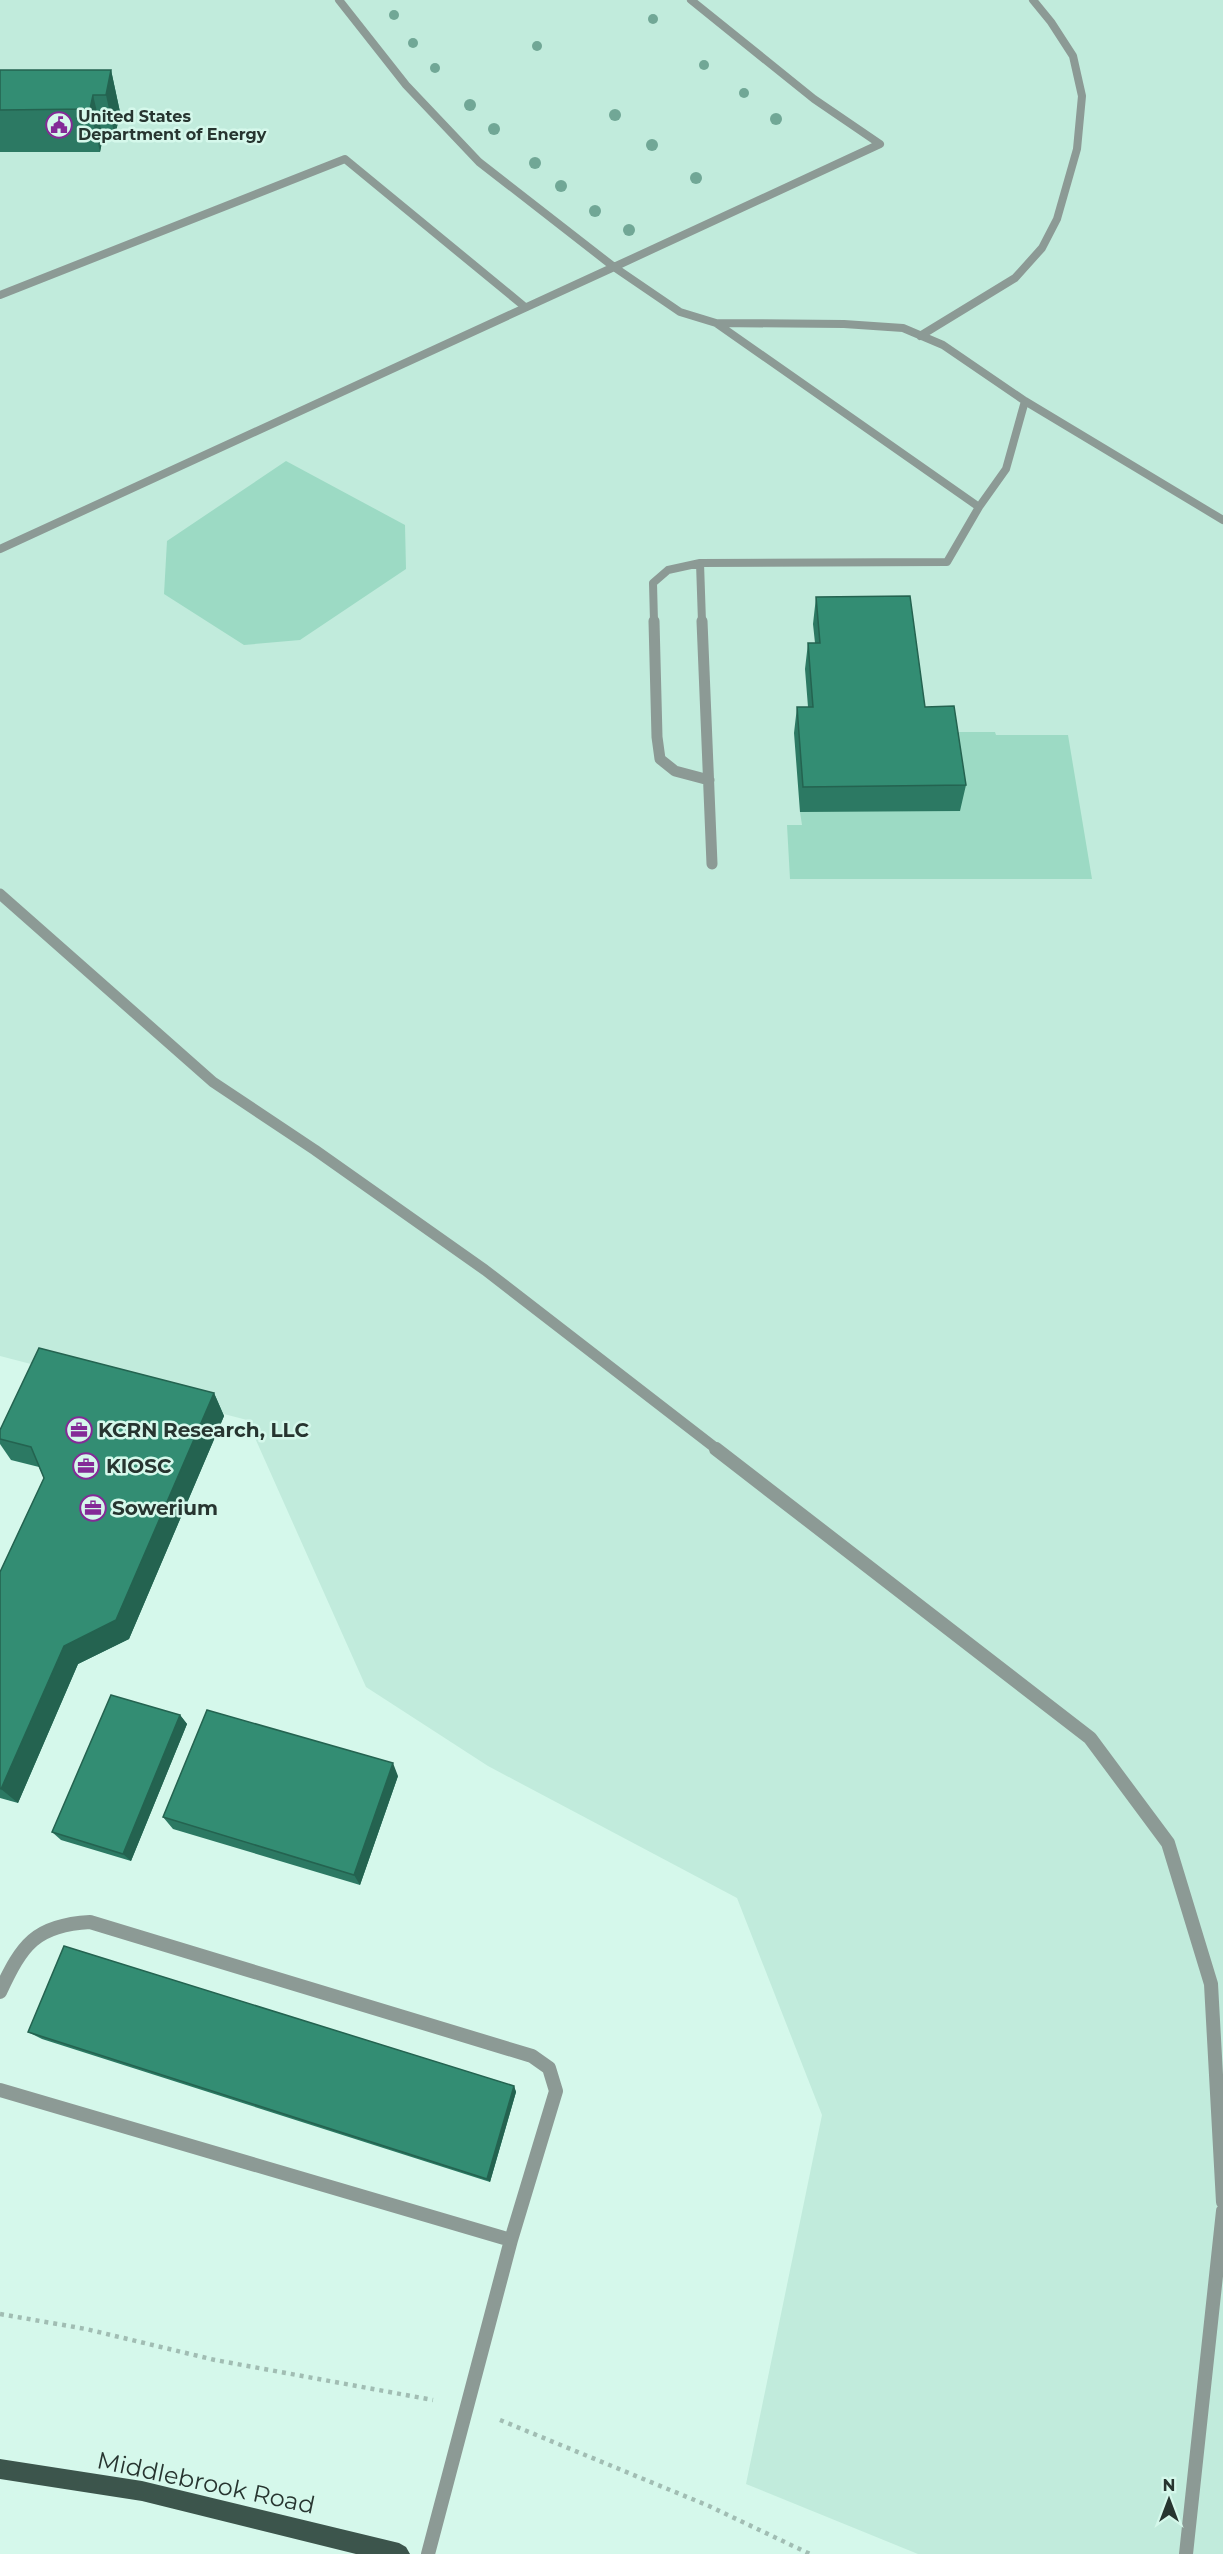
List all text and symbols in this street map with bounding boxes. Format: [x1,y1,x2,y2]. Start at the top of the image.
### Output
place label: United States Department of Energy [78,107,267,144]
public building icon: United States Department of Energy [44,110,74,140]
office icon: KCRN Research, LLC [64,1415,94,1445]
place label: KCRN Research, LLC [98,1418,309,1442]
office icon: KIOSC [71,1451,101,1481]
place label: KIOSC [106,1454,172,1478]
office icon: Sowerium [78,1493,108,1523]
place label: Sowerium [112,1496,218,1520]
street label: Middlebrook Road [95,2445,318,2520]
north arrow [1139,2470,1199,2530]
text: N [1163,2476,1175,2495]

